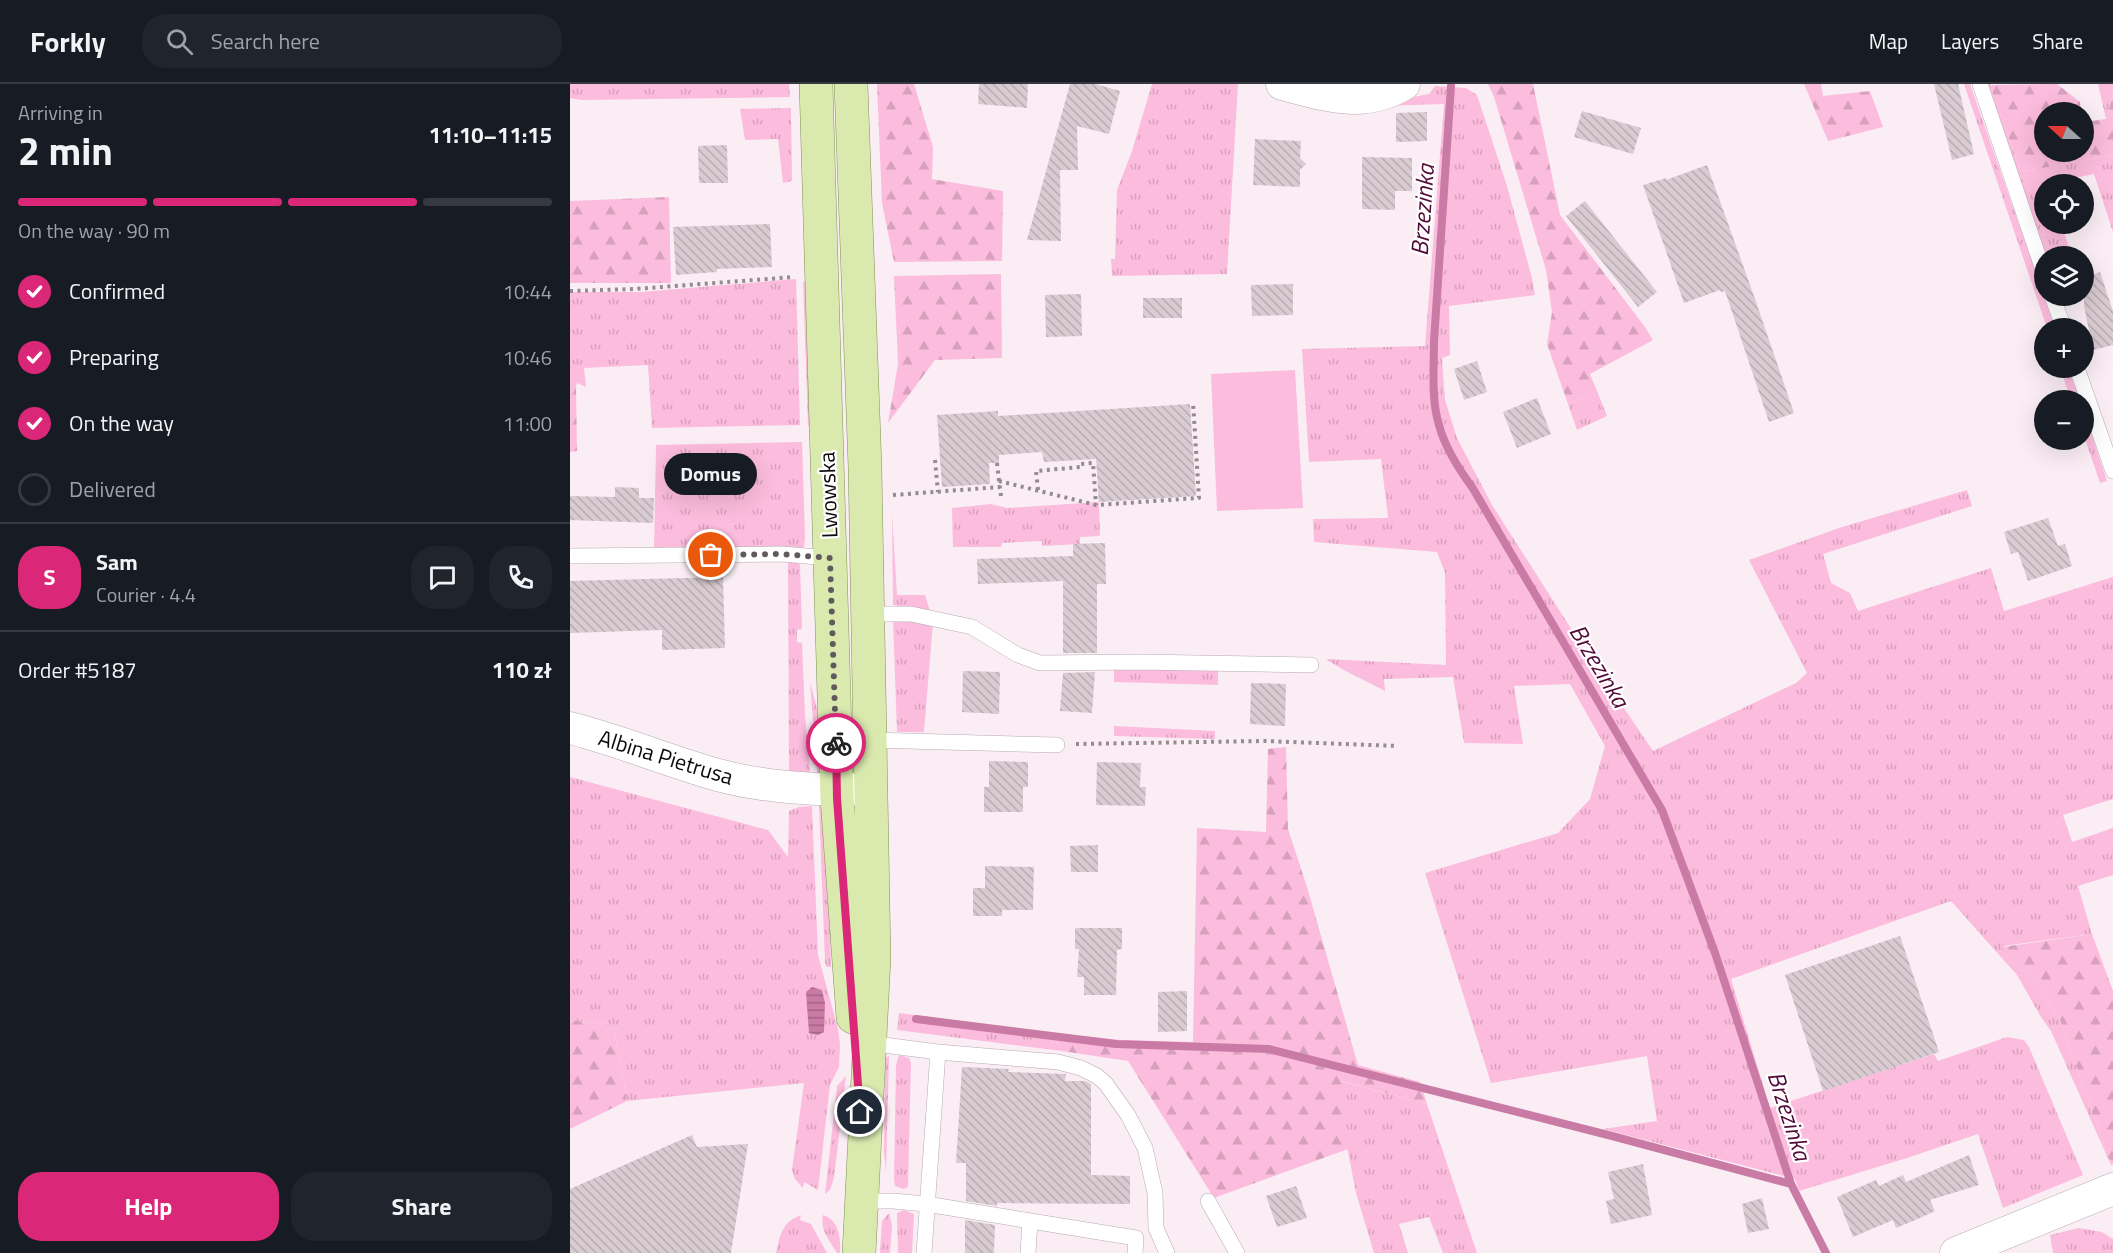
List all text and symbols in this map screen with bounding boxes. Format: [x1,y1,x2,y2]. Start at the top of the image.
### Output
search box [142,14,562,68]
text: Forkly [30,20,106,63]
text: Search here [211,24,320,58]
icon: search [163,25,196,58]
text: Map [1869,25,1908,57]
text: Layers [1941,25,1999,57]
text: Share [2032,25,2083,57]
text: Arriving in [18,97,103,128]
north arrow [2034,102,2094,162]
map controls [2034,102,2094,450]
text: 11:10–11:15 [429,118,552,152]
text: 2 min [18,121,113,180]
water label: Brzezinka [1401,161,1443,257]
button: locate [2034,174,2094,234]
text: On the way · 90 m [18,215,170,246]
button: layers [2034,246,2094,306]
text: Confirmed [69,274,165,308]
icon: check [18,275,51,308]
text: 10:44 [503,276,552,307]
button: + [2034,318,2094,378]
text: Preparing [69,340,159,374]
icon: check [18,341,51,374]
text: 10:46 [503,342,552,373]
button: − [2034,390,2094,450]
text: On the way [69,406,174,440]
icon: check [18,407,51,440]
text: 11:00 [503,408,552,439]
street label: Lwowska [810,451,846,539]
callout: Domus [664,453,758,495]
text: Domus [680,458,741,489]
text: Delivered [69,472,156,506]
pin [685,529,736,580]
icon: bag [694,538,727,571]
text: Sam [96,545,138,579]
button: chat [411,546,474,609]
button: phone [489,546,552,609]
text: S [44,560,55,594]
text: Courier · 4.4 [96,579,196,610]
water label: Brzezinka [1561,617,1640,716]
text: Order #5187 [18,653,137,687]
text: 110 zł [492,653,552,687]
courier [806,713,866,773]
street label: Albina Pietrusa [594,720,738,794]
icon: bike [820,727,853,760]
water label: Brzezinka [1759,1067,1822,1167]
pin [834,1086,885,1137]
icon: home [843,1095,876,1128]
button: Help [18,1172,279,1241]
button: Share [291,1172,552,1241]

